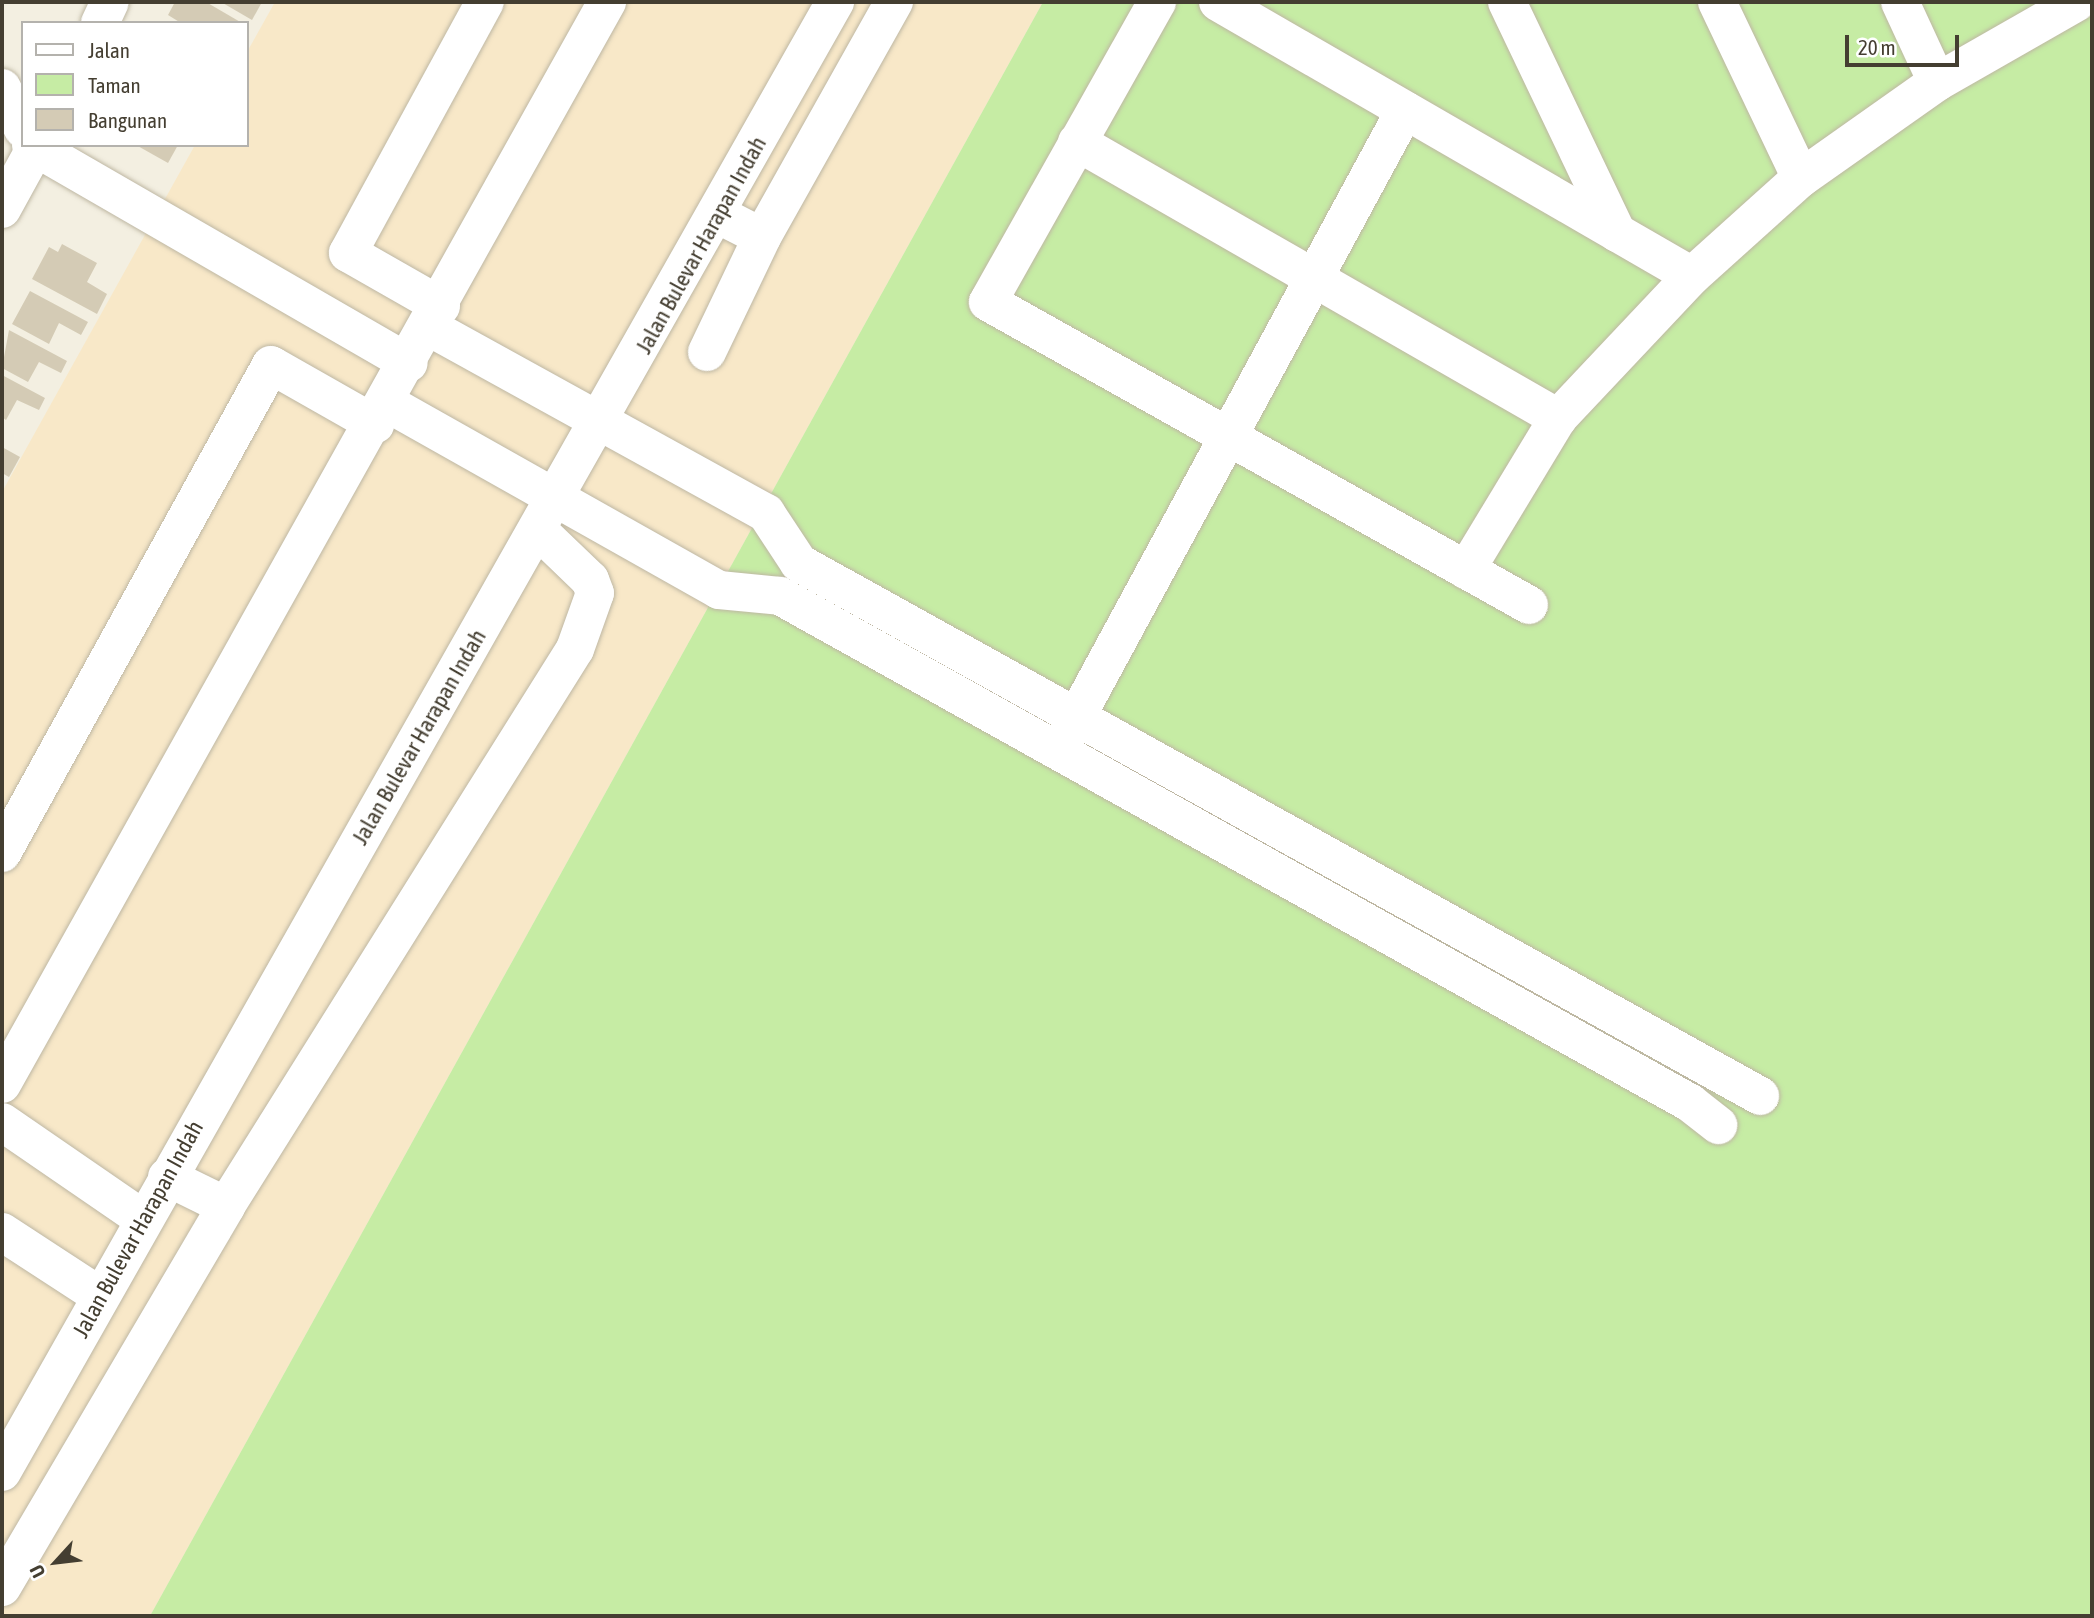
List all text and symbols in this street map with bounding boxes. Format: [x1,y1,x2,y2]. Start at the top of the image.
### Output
legend [21,21,248,147]
scale bar [1849,21,1963,65]
text: 20 m [1858,35,1896,59]
text: Jalan [88,38,130,62]
text: Taman [88,73,141,97]
text: Bangunan [88,108,167,132]
street label: Jalan Bulevar Harapan Indah [630,132,772,358]
street label: Jalan Bulevar Harapan Indah [346,625,492,849]
street label: Jalan Bulevar Harapan Indah [67,1116,209,1342]
north arrow [21,1527,91,1597]
text: U [25,1562,50,1582]

